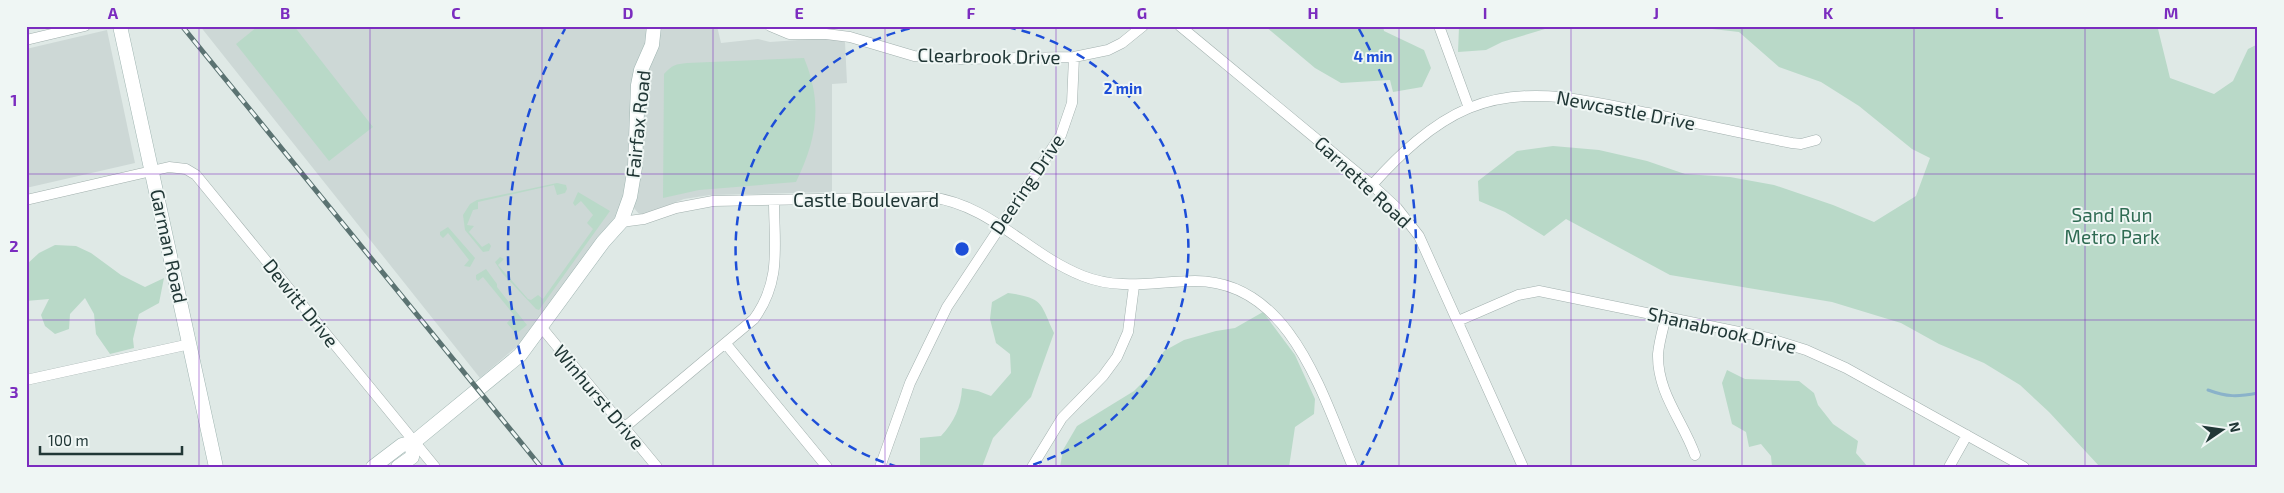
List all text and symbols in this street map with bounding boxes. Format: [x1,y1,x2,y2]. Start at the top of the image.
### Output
text: A [108,3,119,22]
text: B [280,3,290,22]
text: C [451,3,461,22]
text: D [623,3,634,22]
text: E [794,3,804,22]
text: F [967,3,976,22]
text: G [1137,3,1147,22]
text: H [1307,3,1319,22]
text: I [1483,3,1487,22]
text: J [1653,3,1659,22]
text: K [1823,3,1834,22]
text: L [1995,3,2004,22]
text: M [2164,3,2178,22]
street label: Clearbrook Drive [917,43,1061,68]
text: 4 min [1353,47,1393,65]
street label: Fairfax Road [620,69,655,179]
text: 2 min [1104,79,1142,97]
street label: Newcastle Drive [1555,85,1697,134]
text: 1 [11,90,17,109]
street label: Deering Drive [985,129,1069,238]
street label: Garnette Road [1310,131,1416,232]
street label: Garman Road [146,187,193,305]
street label: Castle Boulevard [793,188,939,211]
park label: Sand Run Metro Park [2064,203,2160,248]
text: 2 [9,236,19,255]
centre of rings [953,240,971,258]
street label: Dewitt Drive [259,254,344,352]
street label: Shanabrook Drive [1645,301,1799,358]
street label: Winhurst Drive [549,340,650,454]
text: 3 [9,382,19,401]
north arrow [2196,406,2246,456]
text: N [2226,420,2245,434]
scale bar [40,423,182,455]
text: 100 m [48,431,89,449]

